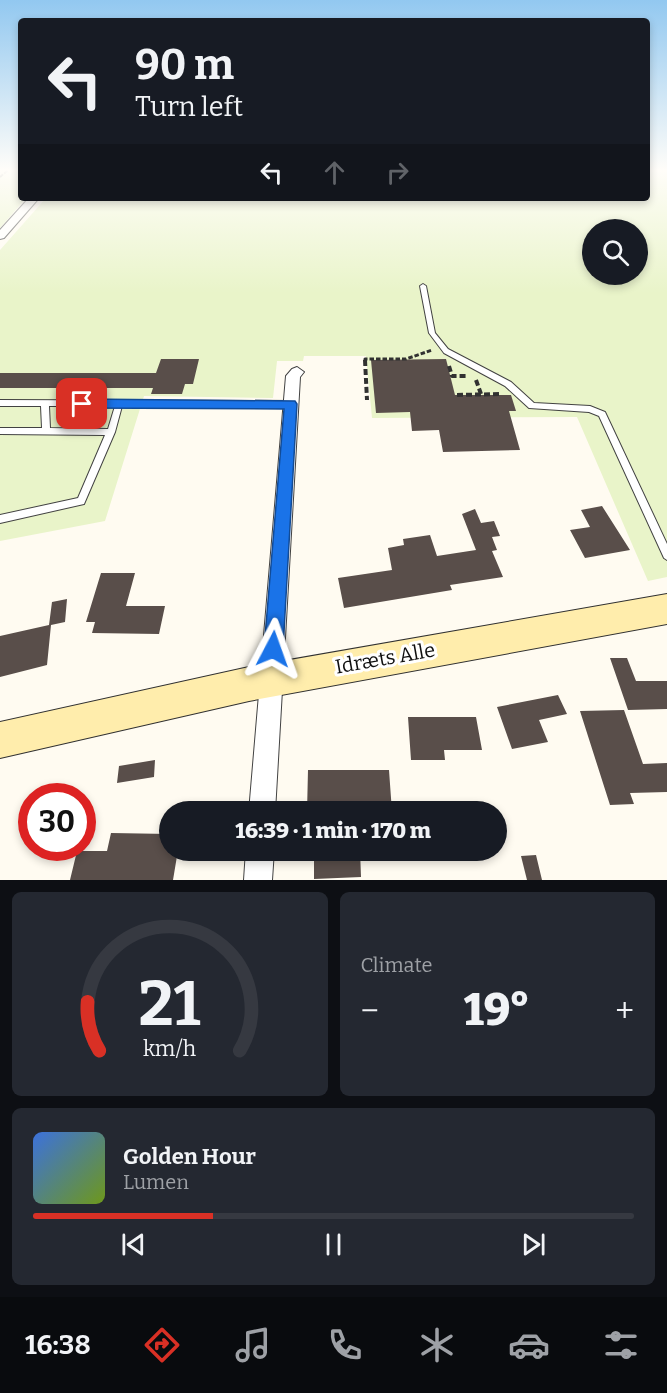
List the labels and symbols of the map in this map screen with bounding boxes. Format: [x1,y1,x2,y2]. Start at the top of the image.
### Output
pin [56,378,107,429]
position arrow [241,617,305,681]
street label: Idræts Alle [333,637,437,679]
speed limit sign: 30 [18,783,96,861]

